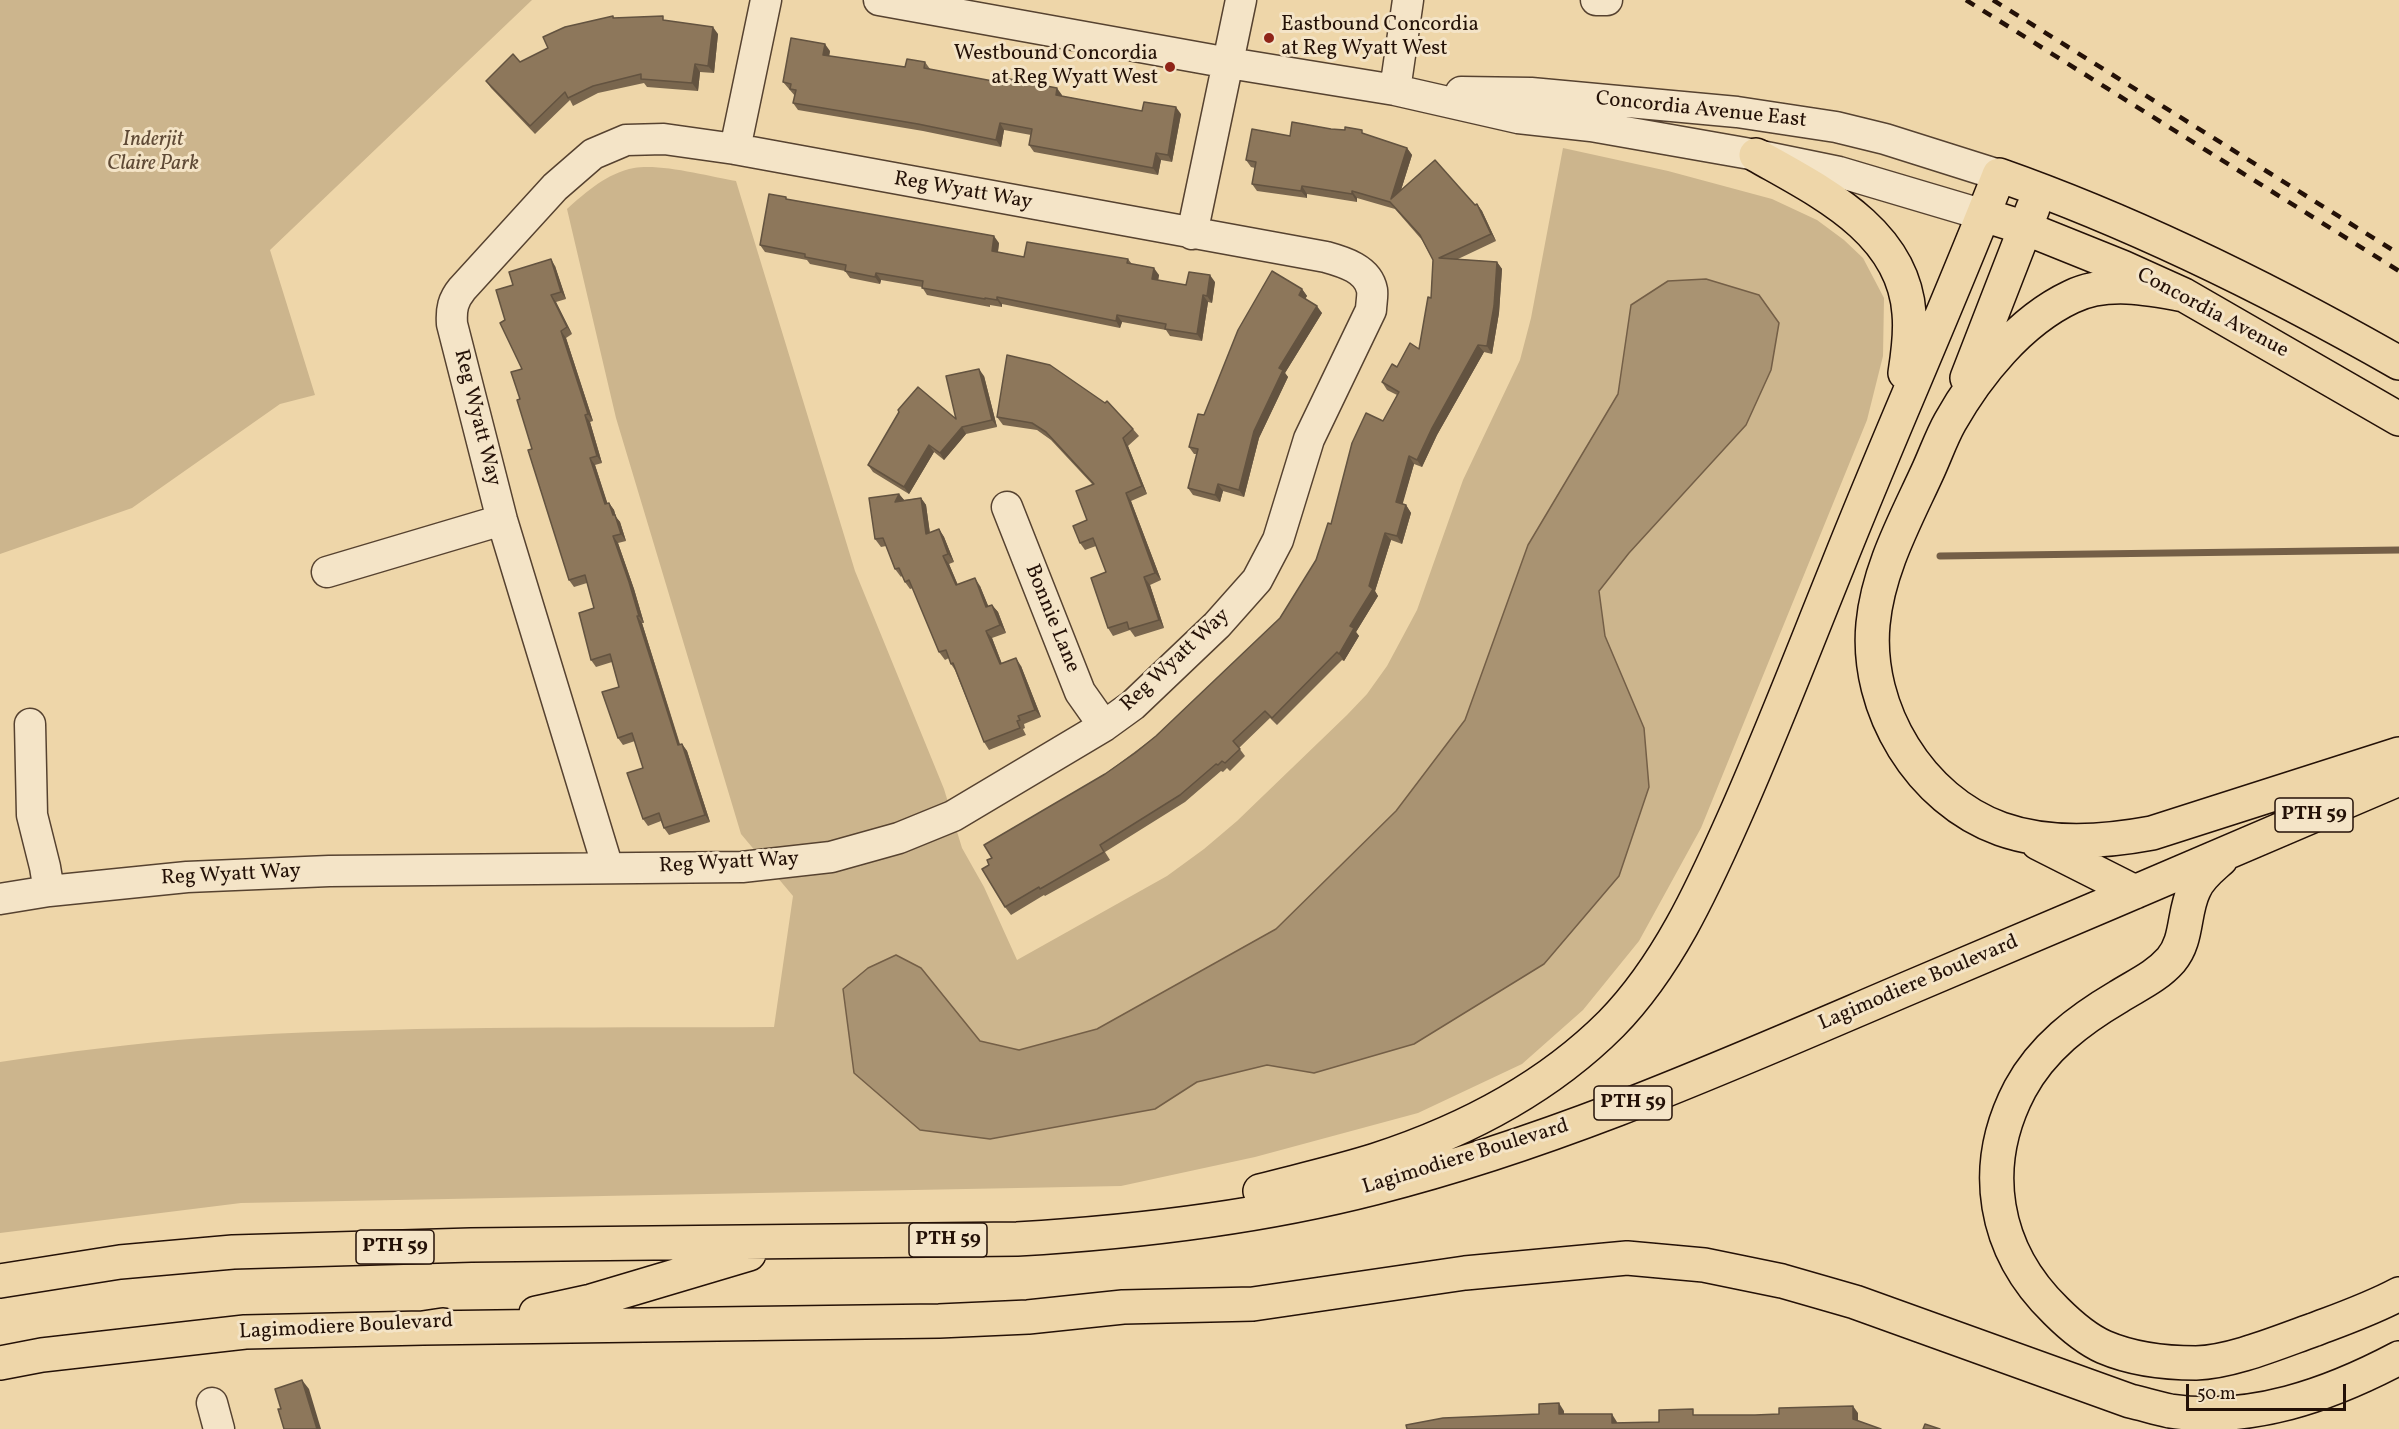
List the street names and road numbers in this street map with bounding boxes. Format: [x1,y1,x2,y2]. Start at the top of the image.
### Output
street label: Concordia Avenue East [1594,87,1808,135]
street label: Reg Wyatt Way [892,167,1034,217]
street label: Concordia Avenue [2132,263,2292,365]
street label: Reg Wyatt Way [447,347,505,489]
street label: Bonnie Lane [1018,561,1084,677]
street label: Reg Wyatt Way [1116,604,1236,718]
road number: PTH 59 [2275,798,2353,832]
street label: Reg Wyatt Way [658,848,800,880]
street label: Reg Wyatt Way [160,860,302,892]
street label: Lagimodiere Boulevard [1815,931,2023,1037]
road number: PTH 59 [1594,1086,1672,1120]
street label: Lagimodiere Boulevard [1360,1115,1572,1201]
road number: PTH 59 [909,1223,987,1257]
road number: PTH 59 [356,1230,434,1264]
street label: Lagimodiere Boulevard [238,1310,454,1346]

